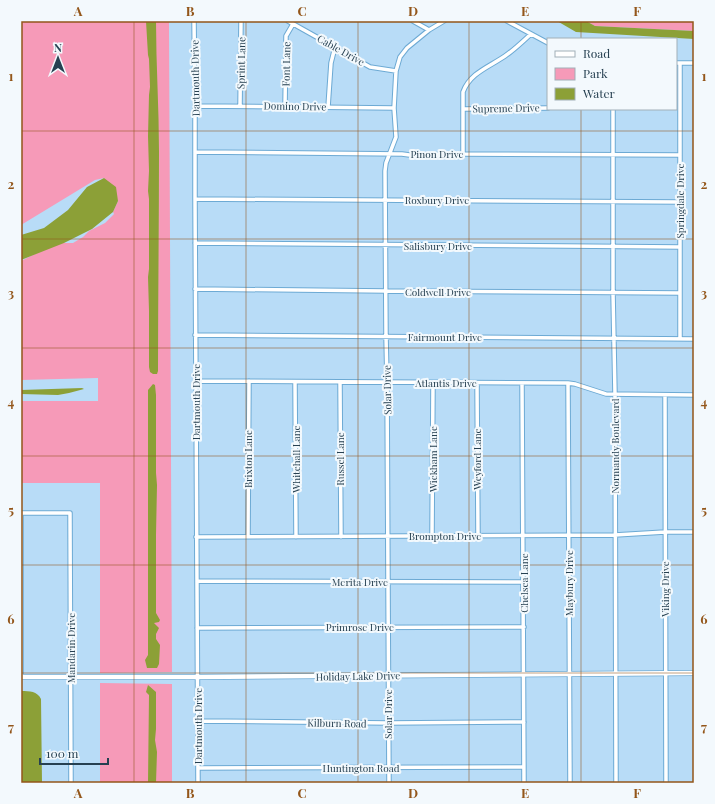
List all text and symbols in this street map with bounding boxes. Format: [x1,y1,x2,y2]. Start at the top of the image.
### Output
text: A [73,2,83,19]
text: B [186,2,195,19]
text: C [297,2,307,19]
text: D [408,2,418,19]
text: E [521,2,529,19]
text: F [633,2,641,19]
street label: Cable Drive [315,31,367,69]
street label: Sprint Lane [234,37,248,89]
north arrow [38,38,78,78]
legend [547,38,677,110]
text: N [54,40,62,55]
street label: Dartmouth Drive [187,40,203,116]
street label: Font Lane [279,42,293,86]
text: Road [583,45,610,61]
text: Park [583,65,608,81]
text: 1 [9,67,14,84]
text: 1 [702,67,707,84]
text: Water [582,85,616,101]
street label: Domino Drive [263,98,327,114]
street label: Supreme Drive [472,100,540,116]
street label: Pinon Drive [410,147,464,161]
street label: Springdale Drive [673,163,687,239]
text: 2 [8,175,15,192]
text: 2 [701,175,708,192]
street label: Roxbury Drive [405,193,469,207]
street label: Salisbury Drive [404,239,472,253]
text: 3 [8,284,14,301]
text: 3 [701,284,707,301]
street label: Coldwell Drive [405,285,471,299]
street label: Fairmount Drive [408,330,482,344]
street label: Dartmouth Drive [189,364,203,440]
street label: Solar Drive [380,365,394,415]
street label: Atlantis Drive [414,376,477,390]
text: 4 [8,393,15,410]
text: 4 [701,393,708,410]
street label: Normandy Boulevard [608,398,622,493]
street label: Whitehall Lane [289,425,303,494]
street label: Wickham Lane [426,426,440,493]
street label: Weyford Lane [470,428,484,491]
street label: Brixton Lane [241,430,255,488]
street label: Russel Lane [333,432,347,486]
text: 5 [8,501,14,518]
text: 5 [701,501,707,518]
street label: Brompton Drive [409,529,481,543]
street label: Maybury Drive [562,550,576,616]
street label: Chelsea Lane [517,553,531,613]
street label: Viking Drive [658,561,672,618]
street label: Merita Drive [332,575,388,589]
text: 6 [7,610,15,627]
text: 6 [700,610,708,627]
street label: Mandarin Drive [64,613,78,683]
street label: Primrose Drive [326,620,394,634]
street label: Holiday Lake Drive [316,668,400,684]
street label: Dartmouth Drive [191,688,205,764]
street label: Solar Drive [381,689,395,739]
street label: Kilburn Road [307,715,367,731]
text: 7 [8,718,14,735]
text: 7 [701,718,707,735]
scale bar [40,740,108,766]
text: 100 m [46,745,79,761]
street label: Huntington Road [322,761,400,775]
text: A [73,784,83,801]
text: B [186,784,195,801]
text: C [297,784,307,801]
text: D [408,784,418,801]
text: E [521,784,529,801]
text: F [633,784,641,801]

